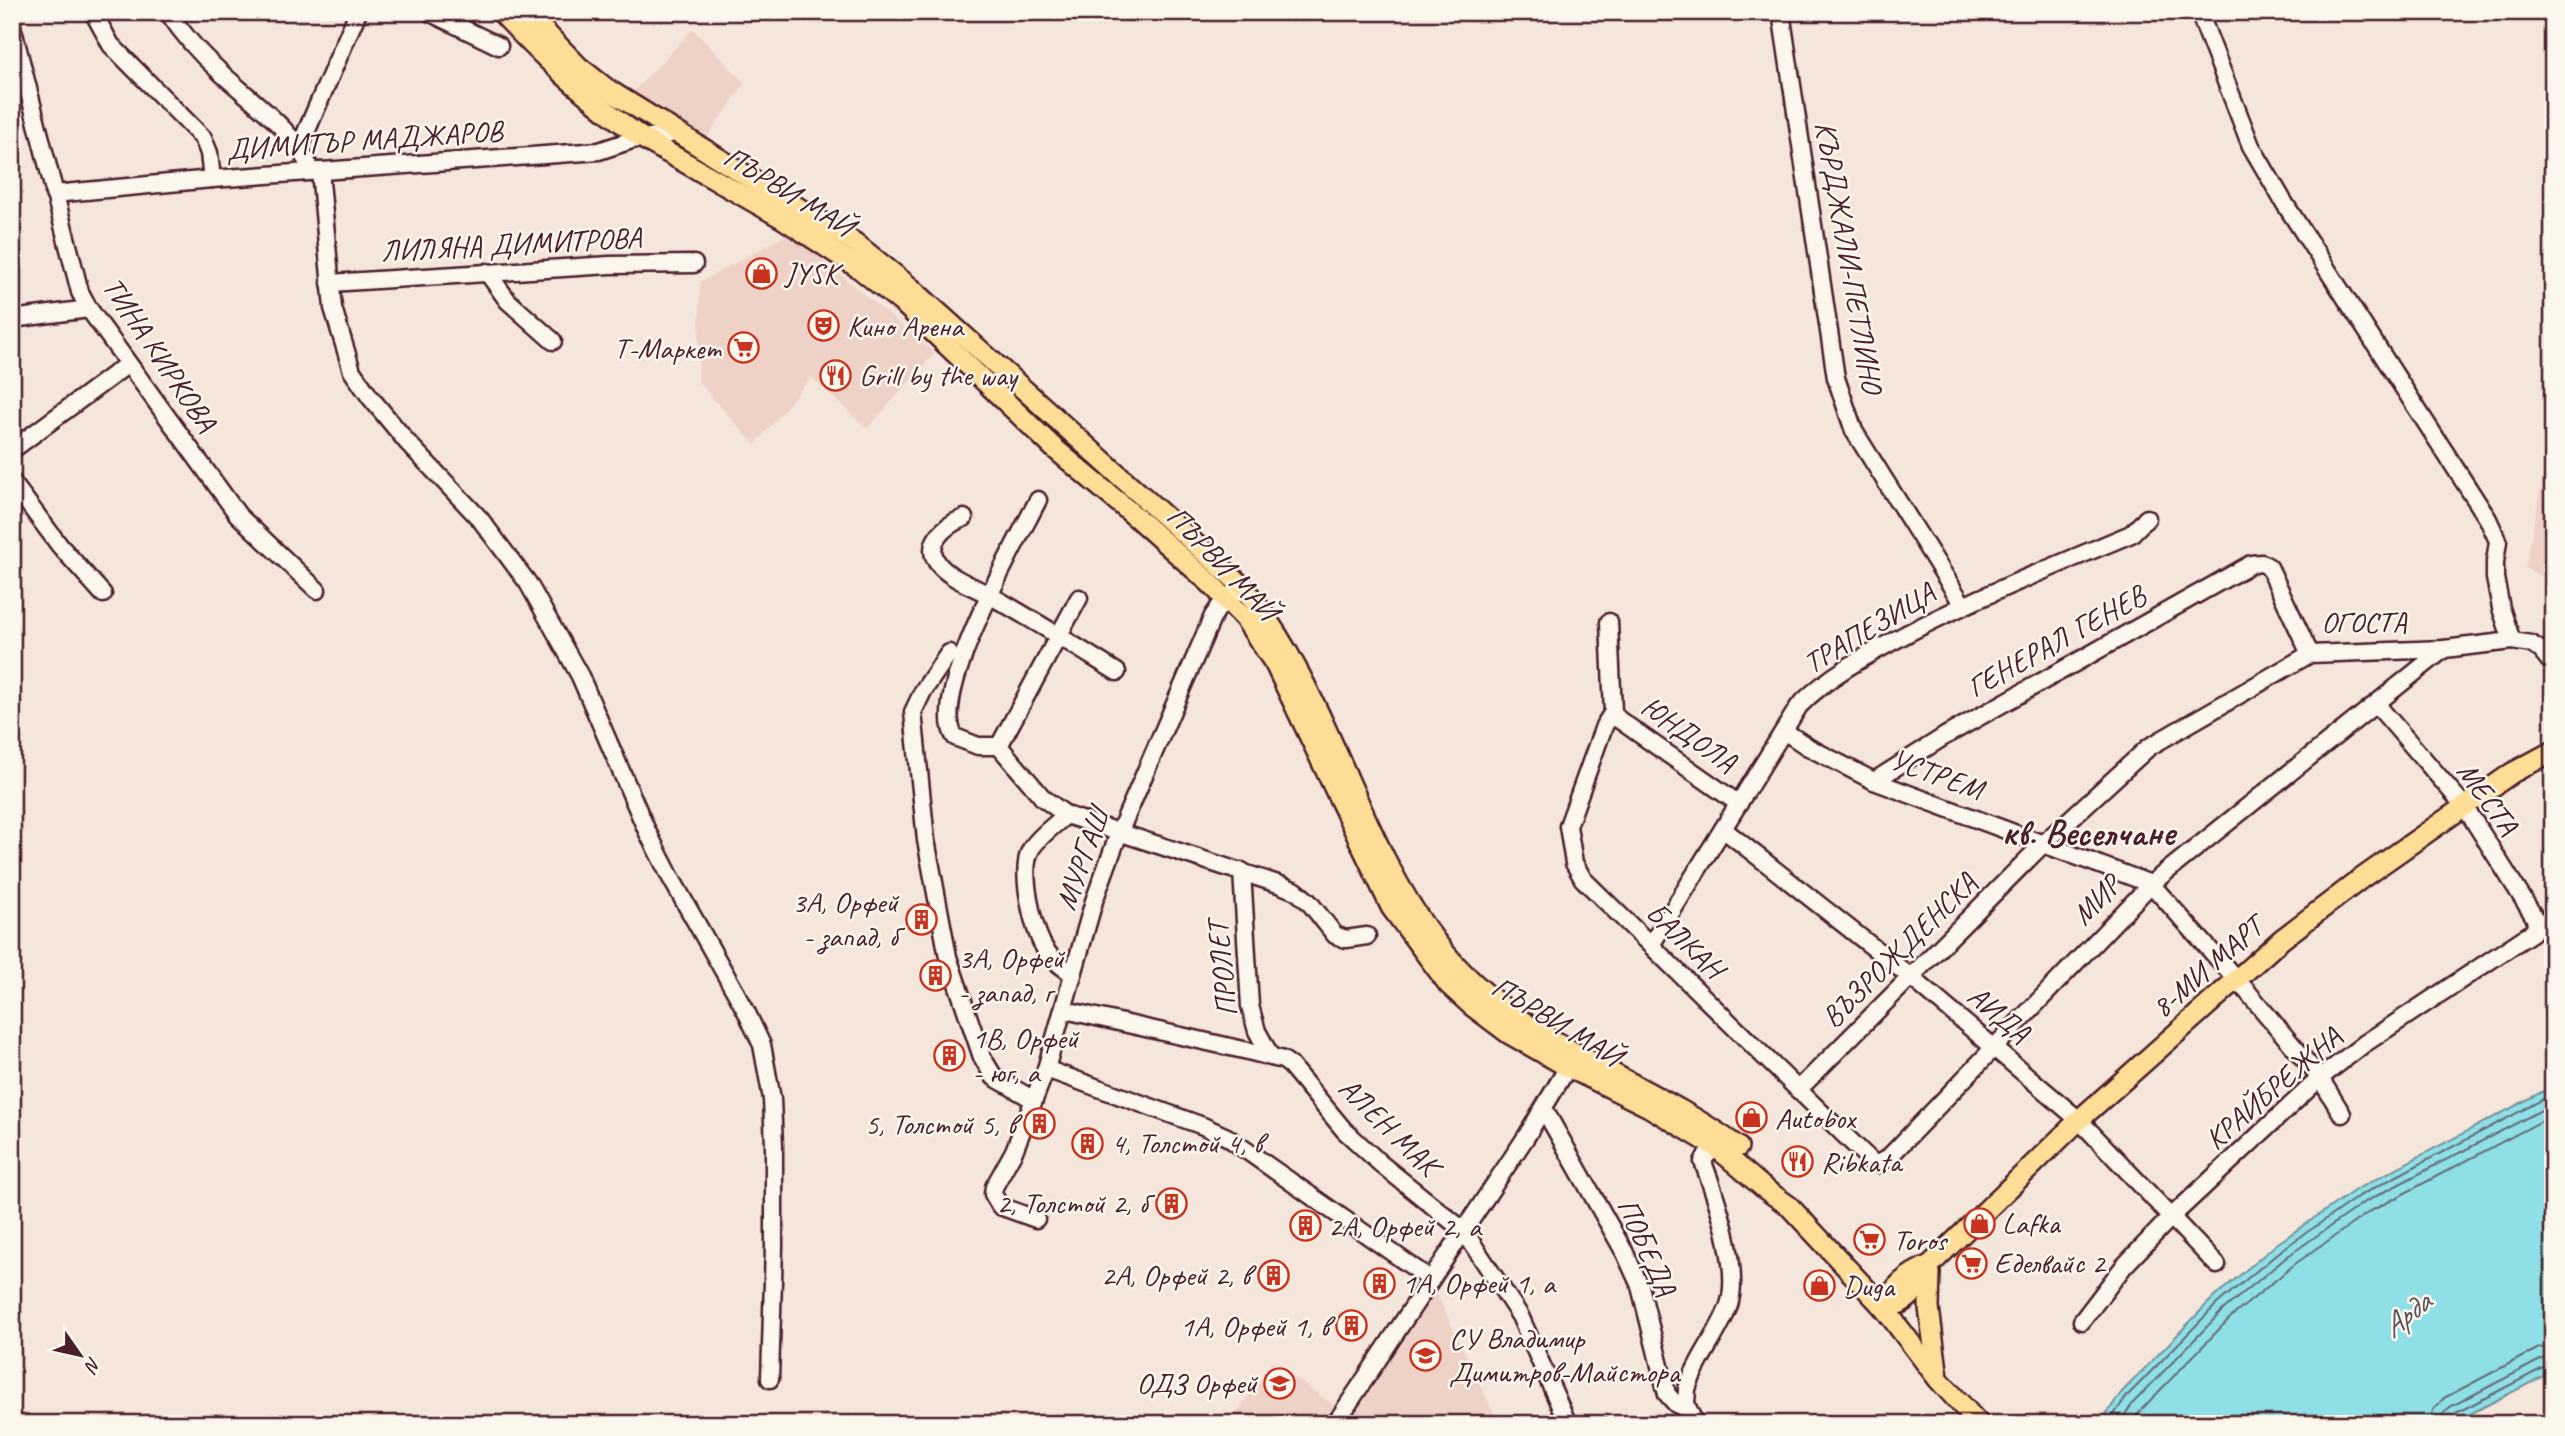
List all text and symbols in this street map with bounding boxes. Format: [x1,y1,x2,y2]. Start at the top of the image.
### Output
street label: ДИМИТЪР МАДЖАРОВ [225,111,506,169]
street label: КЪРДЖАЛИ-ПЕТЛИНО [1806,118,1892,399]
street label: ПЪРВИ МАЙ [717,137,865,247]
street label: ЛИЛЯНА ДИМИТРОВА [380,218,644,270]
place label: JYSK [783,254,844,292]
shop icon: JYSK [745,256,779,290]
street label: ТИНА КИРКОВА [94,269,226,439]
place label: Кино Арена [847,307,965,345]
theatre icon: Кино Арена [807,309,841,343]
place label: Т-Маркет [614,329,722,367]
supermarket icon: Т-Маркет [727,331,761,365]
place label: Grill by the way [859,356,1020,394]
restaurant icon: Grill by the way [819,358,853,392]
street label: ПЪРВИ МАЙ [1159,498,1291,632]
street label: ТРАПЕЗИЦА [1796,573,1943,682]
street label: ГЕНЕРАЛ ГЕНЕВ [1960,575,2154,706]
street label: ОГОСТА [2321,603,2408,641]
street label: ЮНДОЛА [1634,687,1745,781]
street label: УСТРЕМ [1886,740,1991,809]
street label: МЕСТА [2449,754,2528,843]
street label: МУРГАШ [1046,799,1119,915]
district label: кв. Веселчане [2002,809,2178,856]
street label: ВЪЗРОЖДЕНСКА [1813,864,1985,1036]
street label: МИР [2063,864,2131,933]
place label: 3А, Орфей - запад, б [792,883,906,955]
street label: БАЛКАН [1638,894,1736,990]
building icon: 3А, Орфей - запад, б [904,902,938,936]
street label: 8-МИ МАРТ [2143,904,2275,1026]
street label: ПРОЛЕТ [1197,913,1246,1018]
place label: 3А, Орфей - запад, г [958,939,1066,1011]
building icon: 3А, Орфей - запад, г [918,958,952,992]
street label: ПЪРВИ МАЙ [1485,967,1633,1077]
street label: АИДА [1960,977,2039,1052]
street label: КРАЙБРЕЖНА [2197,1018,2350,1158]
place label: 1В, Орфей - юг, а [972,1019,1080,1091]
building icon: 1В, Орфей - юг, а [932,1038,966,1072]
street label: АЛЕН МАК [1331,1069,1452,1187]
place label: Autobox [1775,1099,1858,1137]
shop icon: Autobox [1735,1101,1769,1135]
place label: 5, Толстой 5, в [865,1105,1023,1143]
building icon: 5, Толстой 5, в [1022,1107,1056,1141]
place label: 4, Толстой 4, в [1111,1124,1269,1162]
building icon: 4, Толстой 4, в [1071,1126,1105,1160]
place label: Ribkata [1821,1143,1904,1181]
restaurant icon: Ribkata [1781,1145,1815,1179]
place label: 2, Толстой 2, б [997,1184,1156,1222]
building icon: 2, Толстой 2, б [1154,1186,1188,1220]
street label: ПОБЕДА [1609,1192,1686,1303]
place label: Lafka [2002,1204,2062,1242]
shop icon: Lafka [1962,1206,1996,1240]
place label: 2А, Орфей 2, а [1328,1207,1483,1245]
building icon: 2А, Орфей 2, а [1288,1209,1322,1243]
place label: Toros [1893,1221,1949,1259]
supermarket icon: Toros [1853,1223,1887,1257]
place label: Еделвайс 2 [1994,1244,2107,1282]
supermarket icon: Еделвайс 2 [1954,1246,1988,1280]
place label: 2А, Орфей 2, в [1101,1256,1257,1294]
building icon: 2А, Орфей 2, в [1256,1258,1290,1292]
place label: 1А, Орфей 1, а [1402,1264,1557,1302]
building icon: 1А, Орфей 1, а [1362,1266,1396,1300]
place label: Duga [1843,1267,1896,1305]
shop icon: Duga [1803,1269,1837,1303]
water label: Арда [2373,1280,2442,1347]
place label: 1А, Орфей 1, в [1180,1307,1336,1345]
building icon: 1А, Орфей 1, в [1335,1309,1369,1343]
place label: СУ Владимир Димитров-Майстора [1449,1319,1681,1391]
north arrow [46,1320,116,1390]
school or university icon: СУ Владимир Димитров-Майстора [1409,1338,1443,1372]
text: N [78,1352,107,1378]
place label: ОДЗ Орфей [1137,1364,1258,1402]
school or university icon: ОДЗ Орфей [1263,1366,1297,1400]

